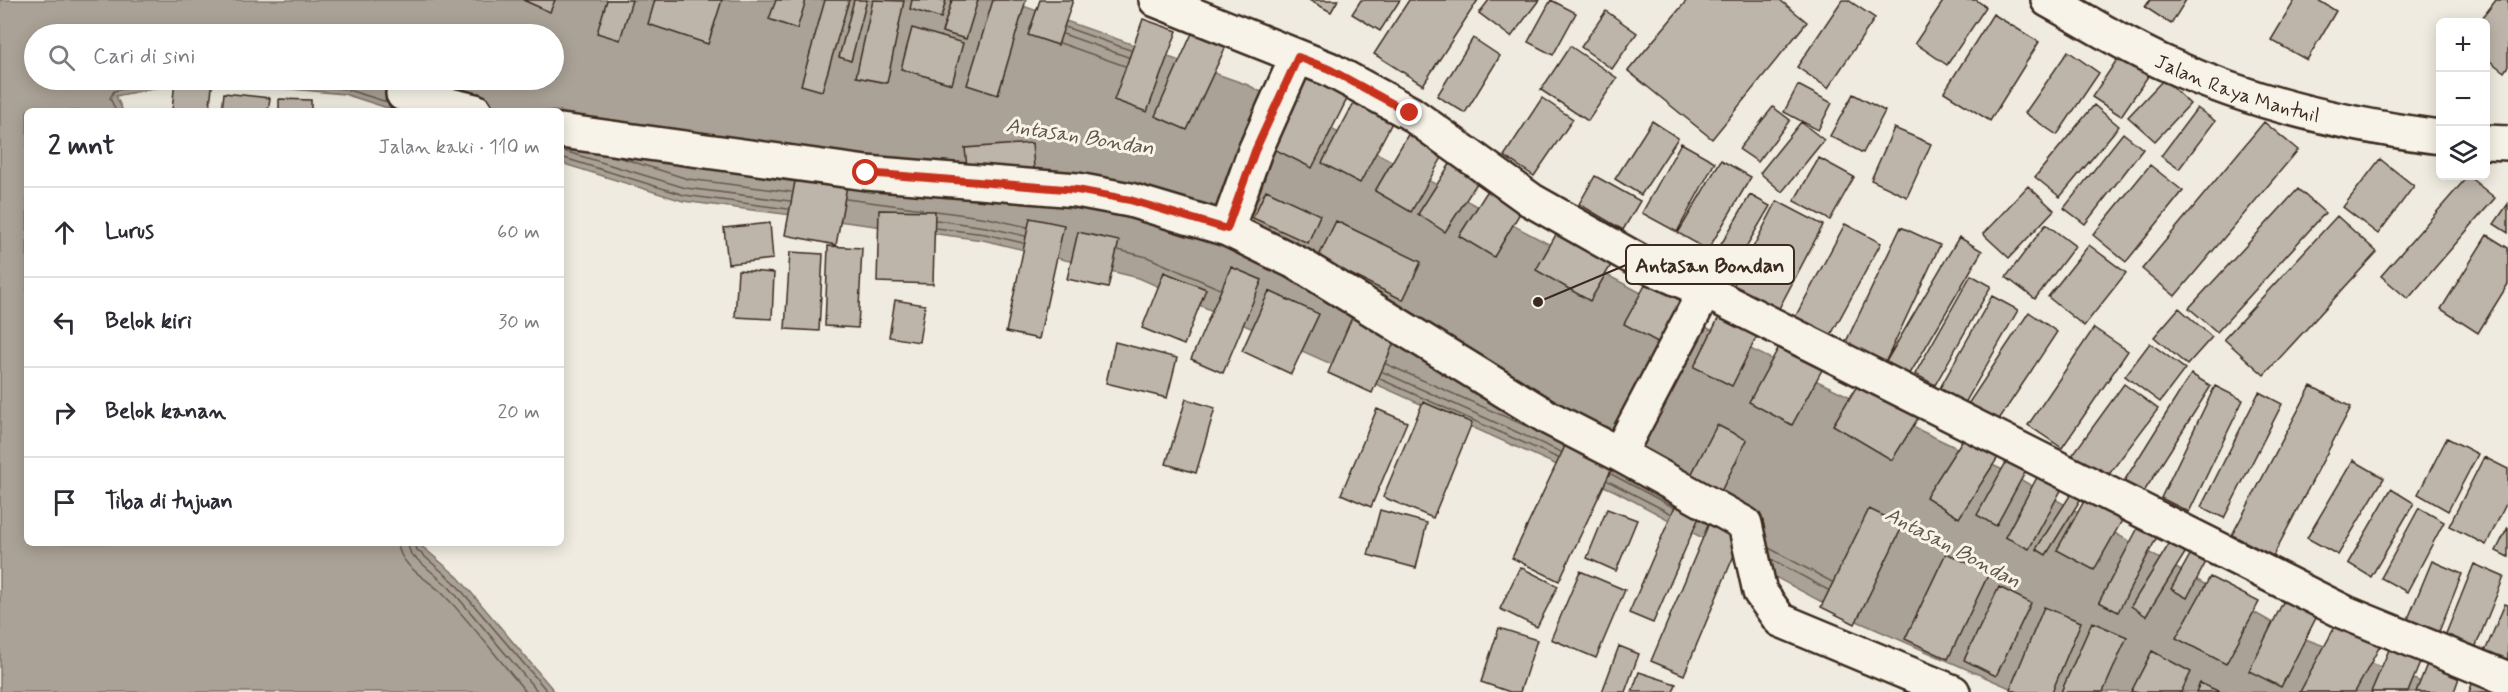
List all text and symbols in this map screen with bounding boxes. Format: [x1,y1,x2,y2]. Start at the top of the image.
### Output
map controls [2436,18,2490,180]
button: + [2436,18,2490,72]
search box [24,24,564,90]
icon: search [45,41,78,74]
text: Cari di sini [93,43,195,71]
street label: Jalan Raya Mantuil [2150,48,2322,130]
button: − [2436,72,2490,126]
route end [1396,99,1422,125]
water label: Antasan Bondan [1004,111,1156,163]
button: layers [2436,126,2490,180]
text: 2 mnt [48,130,115,164]
text: Jalan kaki · 110 m [378,134,540,161]
route start [852,159,878,185]
icon: ahead [48,216,81,249]
text: Lurus [105,218,154,246]
text: 60 m [497,219,540,246]
callout: Antasan Bondan [1626,245,1794,284]
text: Antasan Bondan [1635,252,1785,280]
icon: left [48,306,81,339]
text: Belok kiri [105,308,192,336]
text: 30 m [498,309,540,336]
icon: right [48,396,81,429]
text: Belok kanan [105,398,226,426]
text: 20 m [497,399,540,426]
icon: arrive [48,486,81,519]
text: Tiba di tujuan [105,488,233,516]
water label: Antasan Bondan [1880,500,2025,595]

